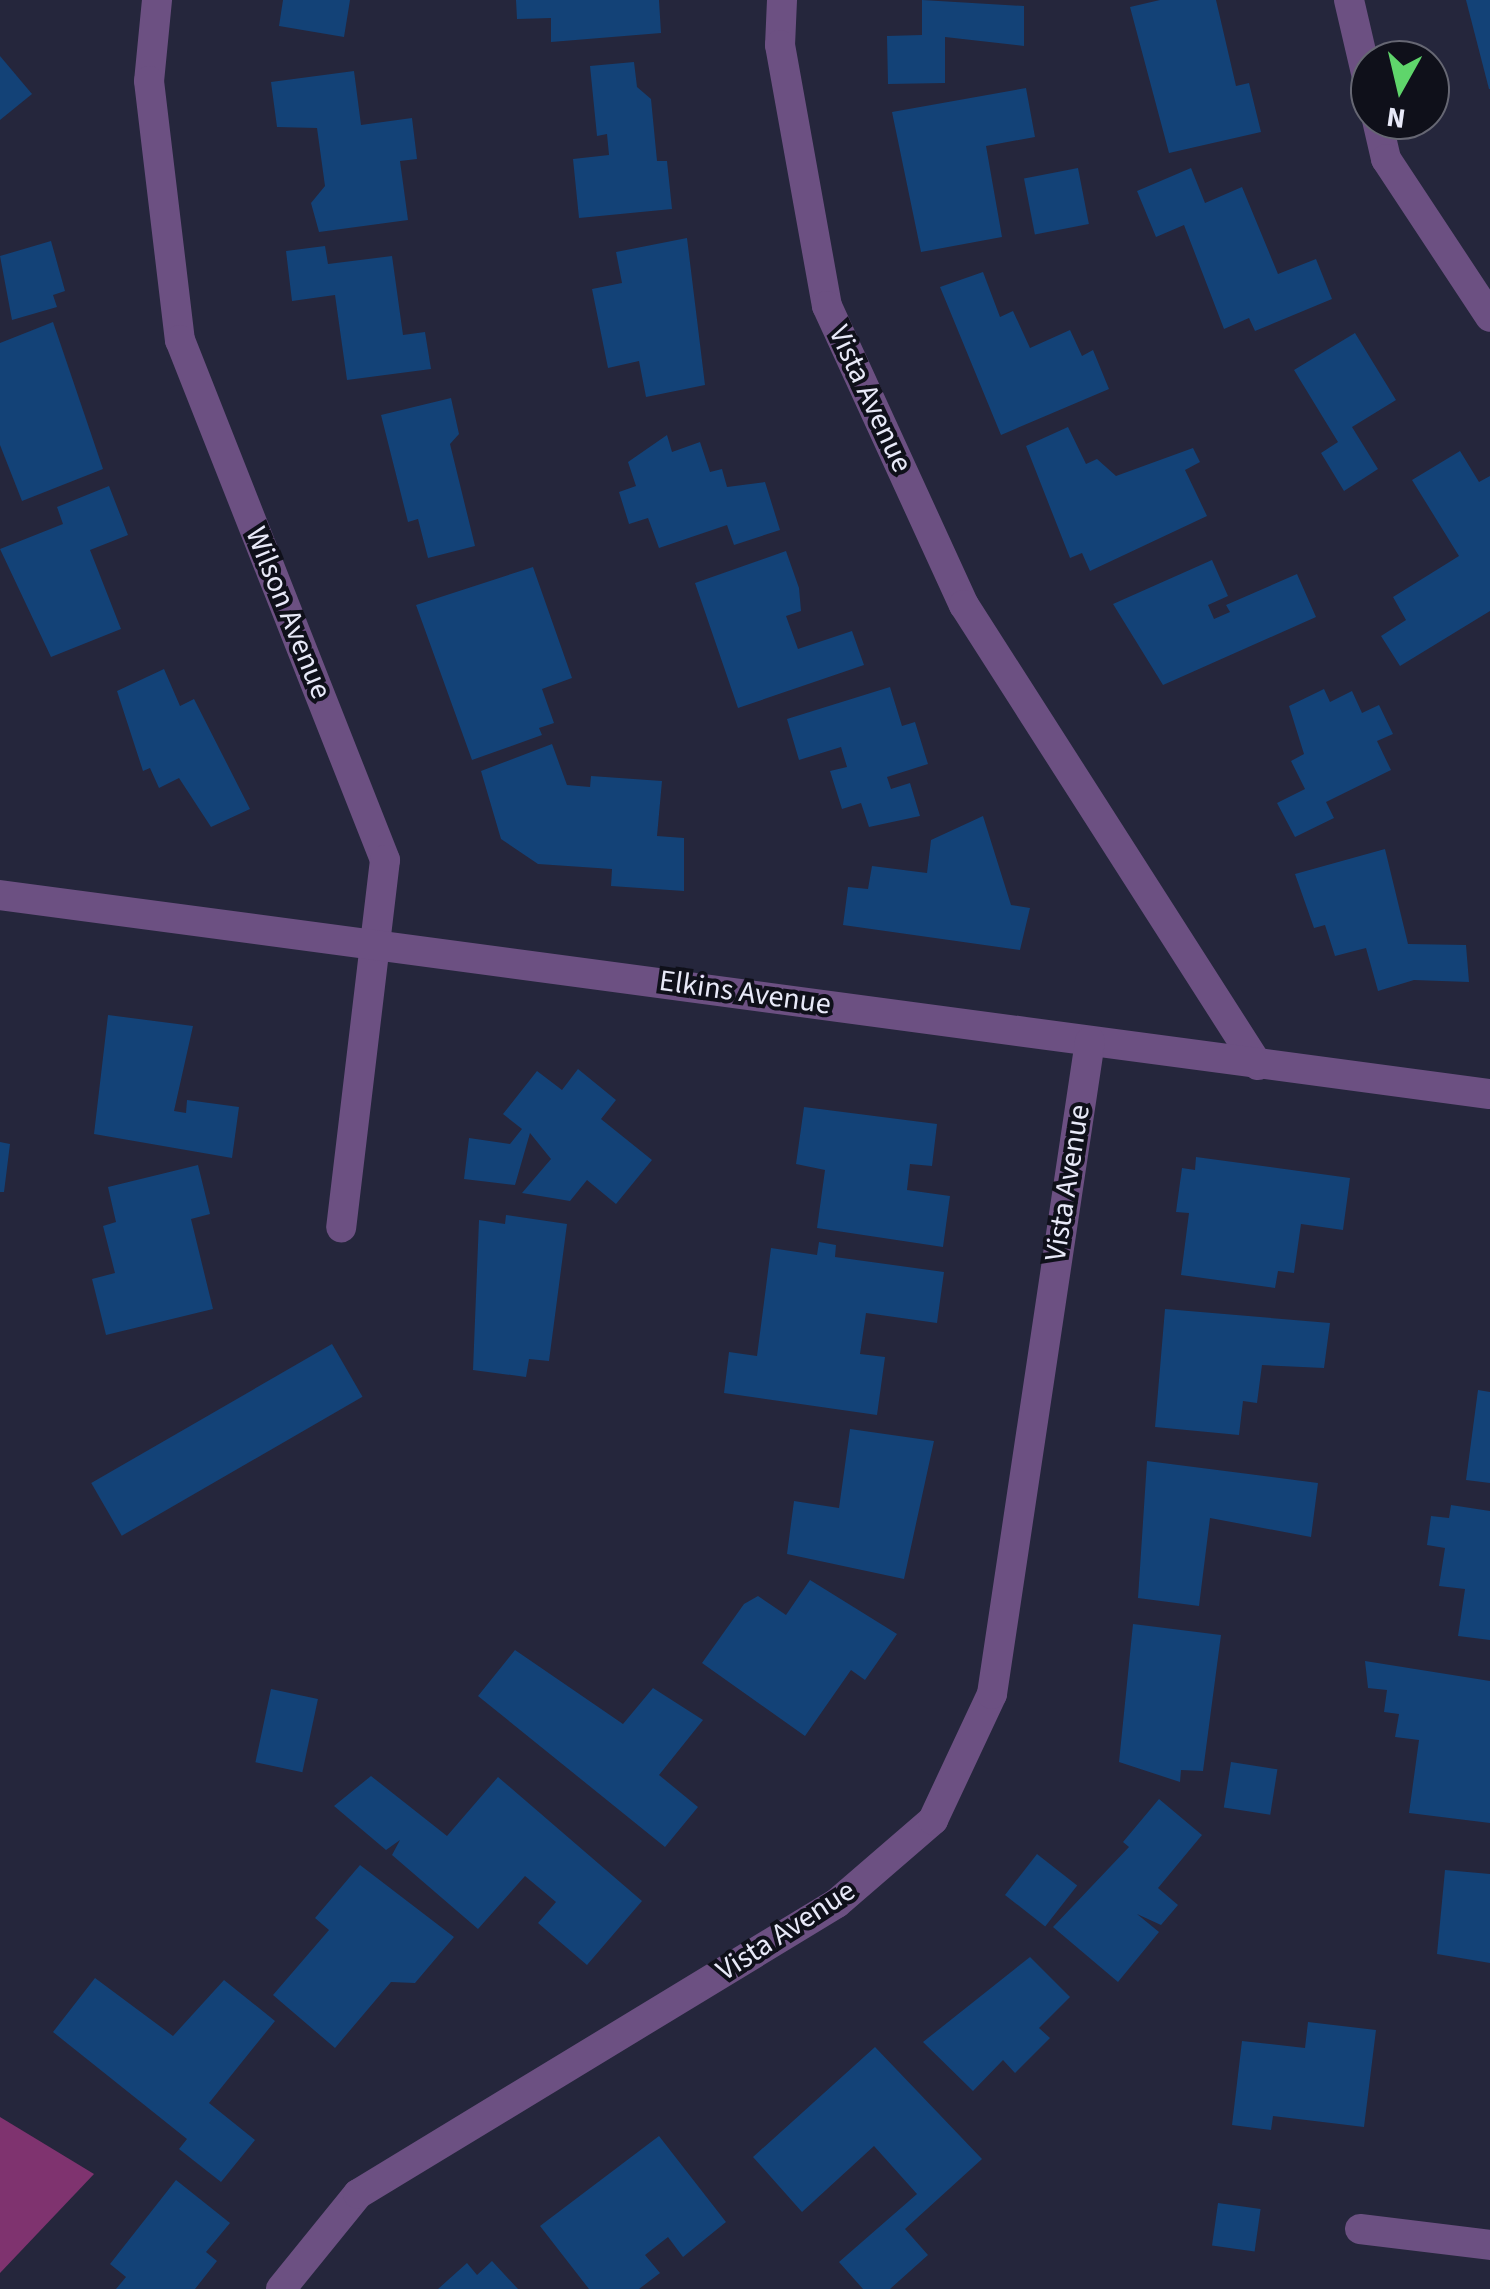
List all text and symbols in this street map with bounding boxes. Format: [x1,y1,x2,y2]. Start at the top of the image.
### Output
north arrow [1350,40,1450,140]
text: N [1384,97,1408,139]
street label: Vista Avenue [820,320,920,478]
street label: Wilson Avenue [237,522,339,704]
street label: Elkins Avenue [657,963,833,1023]
street label: Vista Avenue [1038,1102,1098,1264]
street label: Vista Avenue [710,1873,862,1989]

